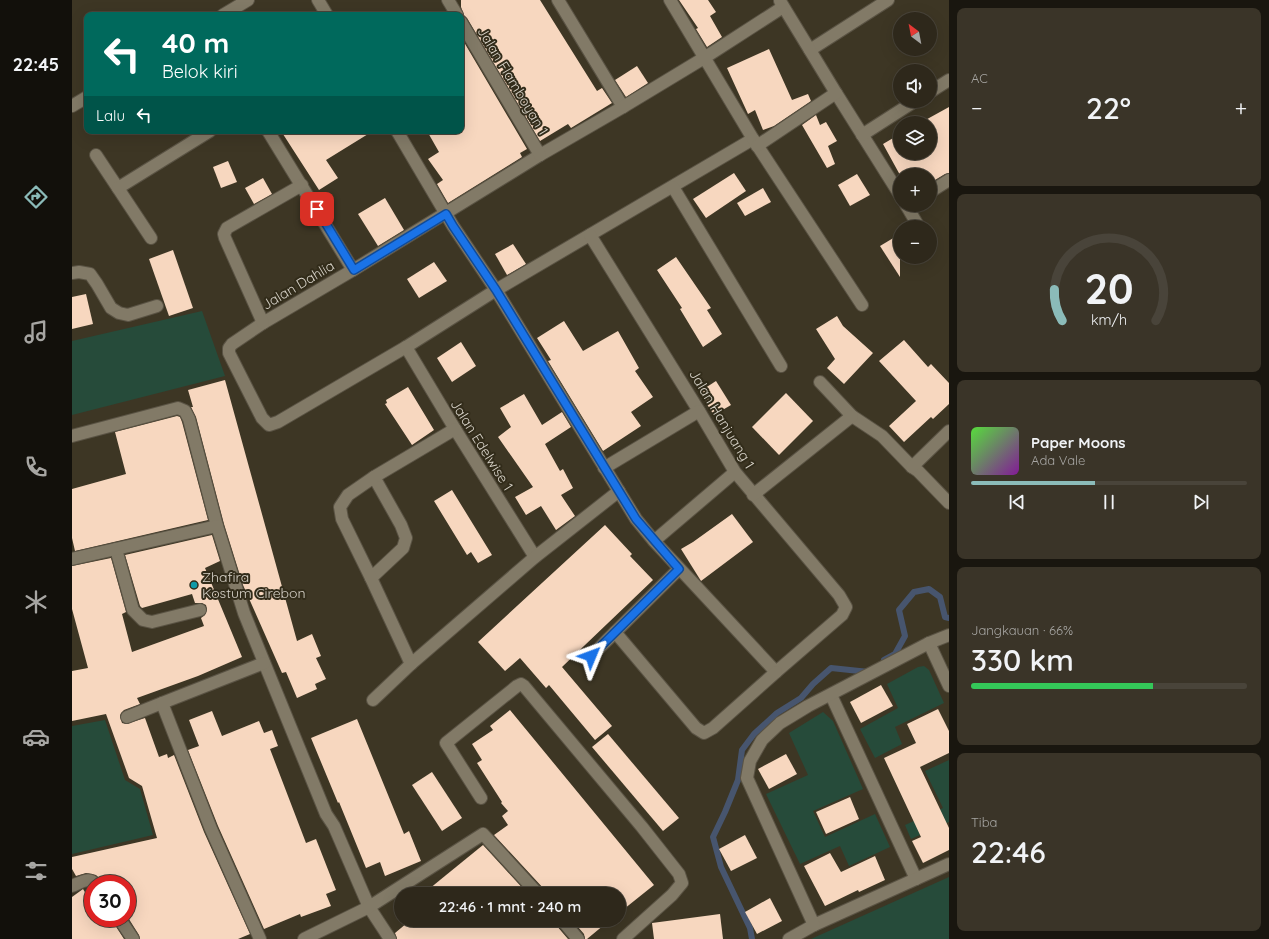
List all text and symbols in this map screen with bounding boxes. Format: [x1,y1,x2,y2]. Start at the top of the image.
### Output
north arrow [893,12,937,56]
map controls [893,12,937,264]
street label: Jalan Flamboyan 1 [474,24,552,138]
text: 40 m [162,25,229,60]
icon: left [96,28,148,80]
text: 22:45 [13,53,59,76]
text: Belok kiri [162,60,238,83]
button: sound [893,64,937,108]
text: AC [971,70,988,86]
text: 22° [1086,89,1131,127]
text: − [971,94,982,122]
text: + [1235,94,1247,122]
icon: left [133,104,155,126]
text: Lalu [96,106,125,125]
button: layers [893,116,937,160]
button: + [893,168,937,212]
icon: directions [22,183,50,211]
pin [300,192,334,226]
icon: arrive [306,198,328,220]
button: − [893,220,937,264]
street label: Jalan Dahlia [259,256,337,314]
text: 20 [1084,262,1134,314]
text: km/h [1091,311,1127,329]
icon: music [22,318,50,346]
street label: Jalan Hanjuang 1 [685,366,759,472]
street label: Jalan Edelwise 1 [447,396,517,494]
text: Paper Moons [1031,433,1126,452]
text: Ada Vale [1031,452,1085,468]
icon: phone [22,453,50,481]
icon: previous [1006,491,1028,513]
icon: pause [1098,491,1120,513]
icon: next [1190,491,1212,513]
place label: Zhafira Kostum Cirebon [202,568,306,602]
marker: Zhafira Kostum Cirebon [189,580,199,590]
icon: climate [22,588,50,616]
text: Jangkauan · 66% [971,622,1073,638]
position arrow [570,635,612,677]
text: 330 km [971,641,1074,679]
icon: car [22,723,50,751]
text: Tiba [971,814,997,830]
text: 22:46 [971,833,1046,871]
icon: filters [22,857,50,885]
speed limit sign: 30 [84,875,136,927]
text: 22:46 · 1 mnt · 240 m [439,897,581,916]

